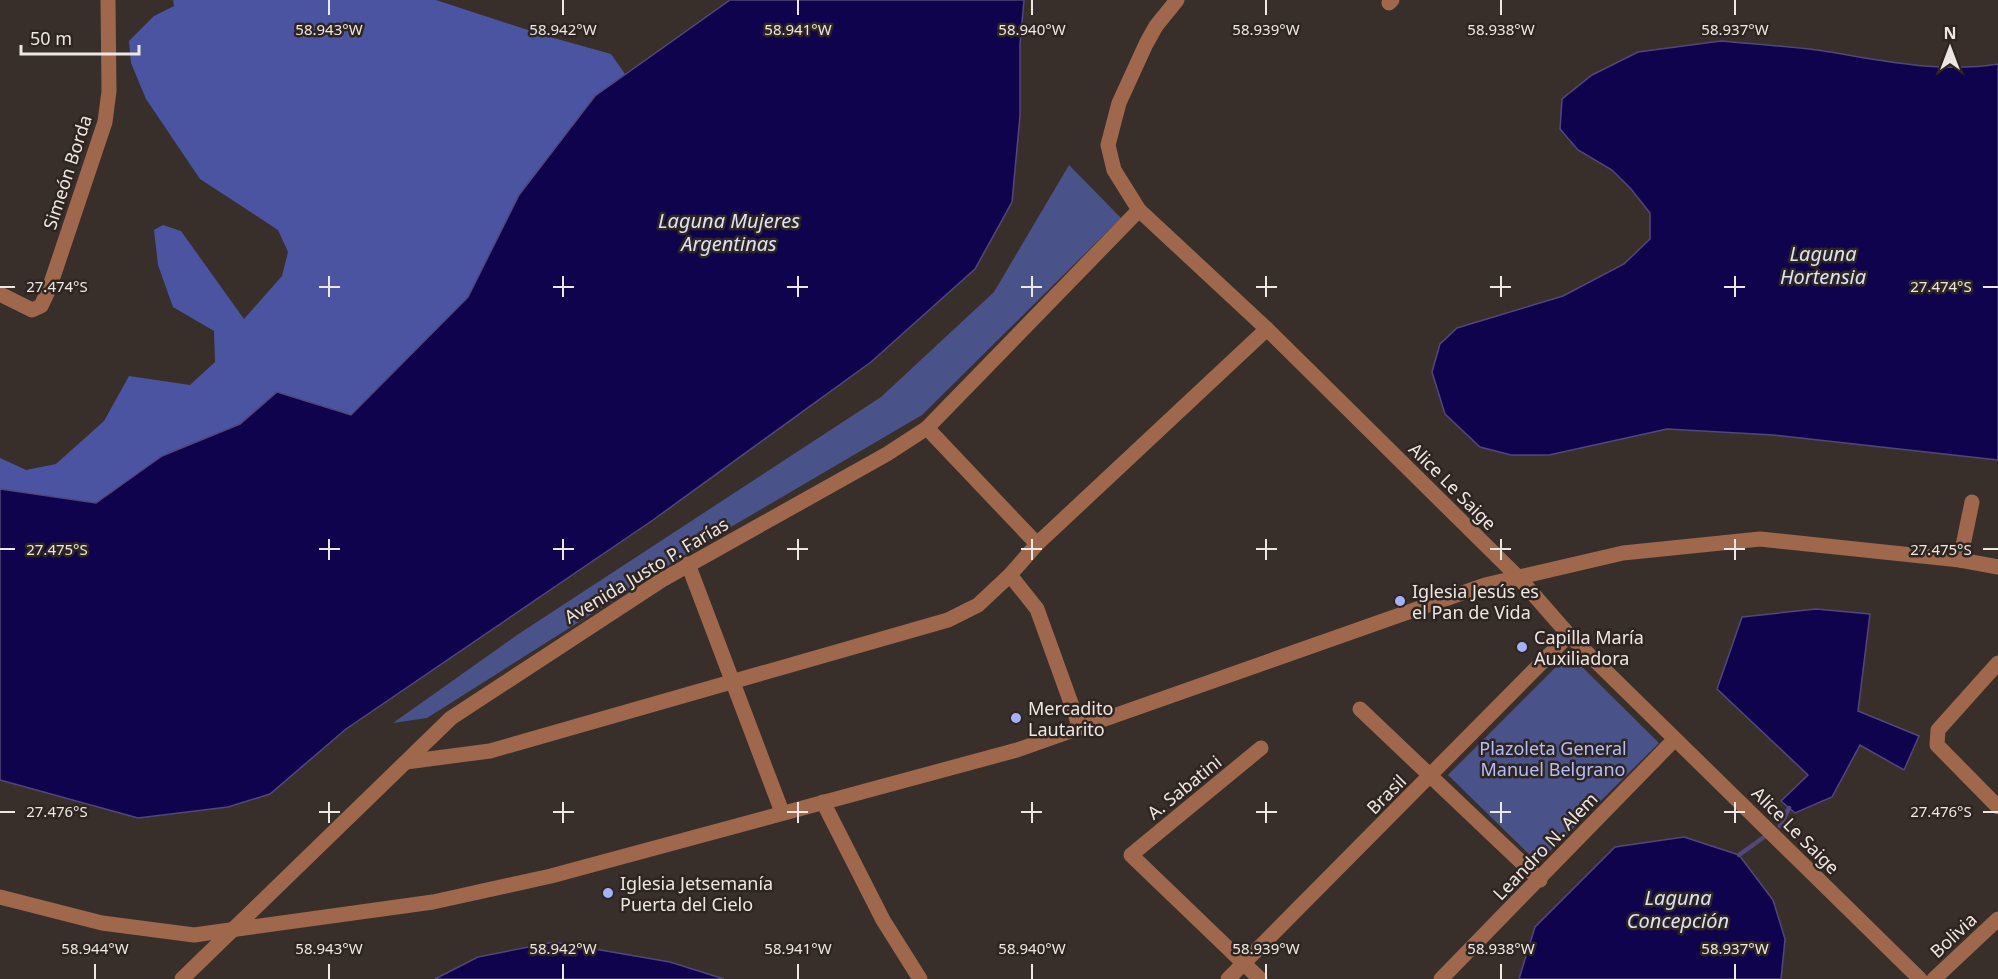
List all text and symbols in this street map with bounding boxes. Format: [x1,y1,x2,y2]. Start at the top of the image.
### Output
scale bar [21,18,140,56]
north arrow [1920,18,1980,78]
text: 58.943°W [295,19,363,39]
text: 58.942°W [529,19,597,39]
text: 58.941°W [764,19,832,39]
text: 58.940°W [998,19,1066,39]
text: 58.939°W [1232,19,1300,39]
text: 58.938°W [1467,19,1535,39]
text: 58.937°W [1701,19,1769,39]
text: N [1943,22,1957,44]
text: 50 m [30,26,72,50]
street label: Simeón Borda [37,112,97,232]
water label: Laguna Mujeres Argentinas [658,207,800,257]
water label: Laguna Hortensia [1780,240,1866,290]
text: 27.474°S [26,276,88,296]
text: 27.474°S [1910,276,1972,296]
street label: Alice Le Saige [1404,437,1502,535]
street label: Avenida Justo P. Farías [559,511,733,629]
text: 27.475°S [26,539,88,559]
text: 27.475°S [1910,539,1972,559]
place label: Iglesia Jesús es el Pan de Vida [1412,579,1539,624]
marker: Iglesia Jesús es el Pan de Vida [1393,594,1407,608]
place label: Capilla María Auxiliadora [1534,625,1644,670]
marker: Capilla María Auxiliadora [1515,640,1529,654]
place label: Mercadito Lautarito [1028,696,1113,741]
marker: Mercadito Lautarito [1009,711,1023,725]
park label: Plazoleta General Manuel Belgrano [1479,736,1627,781]
street label: A. Sabatini [1142,750,1226,824]
street label: Brasil [1361,769,1411,819]
street label: Alice Le Saige [1747,781,1845,879]
street label: Leandro N. Alem [1487,787,1603,905]
text: 27.476°S [26,801,88,821]
text: 27.476°S [1910,801,1972,821]
place label: Iglesia Jetsemanía Puerta del Cielo [620,871,773,916]
water label: Laguna Concepción [1627,884,1729,934]
marker: Iglesia Jetsemanía Puerta del Cielo [601,886,615,900]
street label: Bolivia [1924,907,1982,963]
text: 58.944°W [61,938,129,958]
text: 58.943°W [295,938,363,958]
text: 58.942°W [529,938,597,958]
text: 58.941°W [764,938,832,958]
text: 58.940°W [998,938,1066,958]
text: 58.939°W [1232,938,1300,958]
text: 58.938°W [1467,938,1535,958]
text: 58.937°W [1701,938,1769,958]

